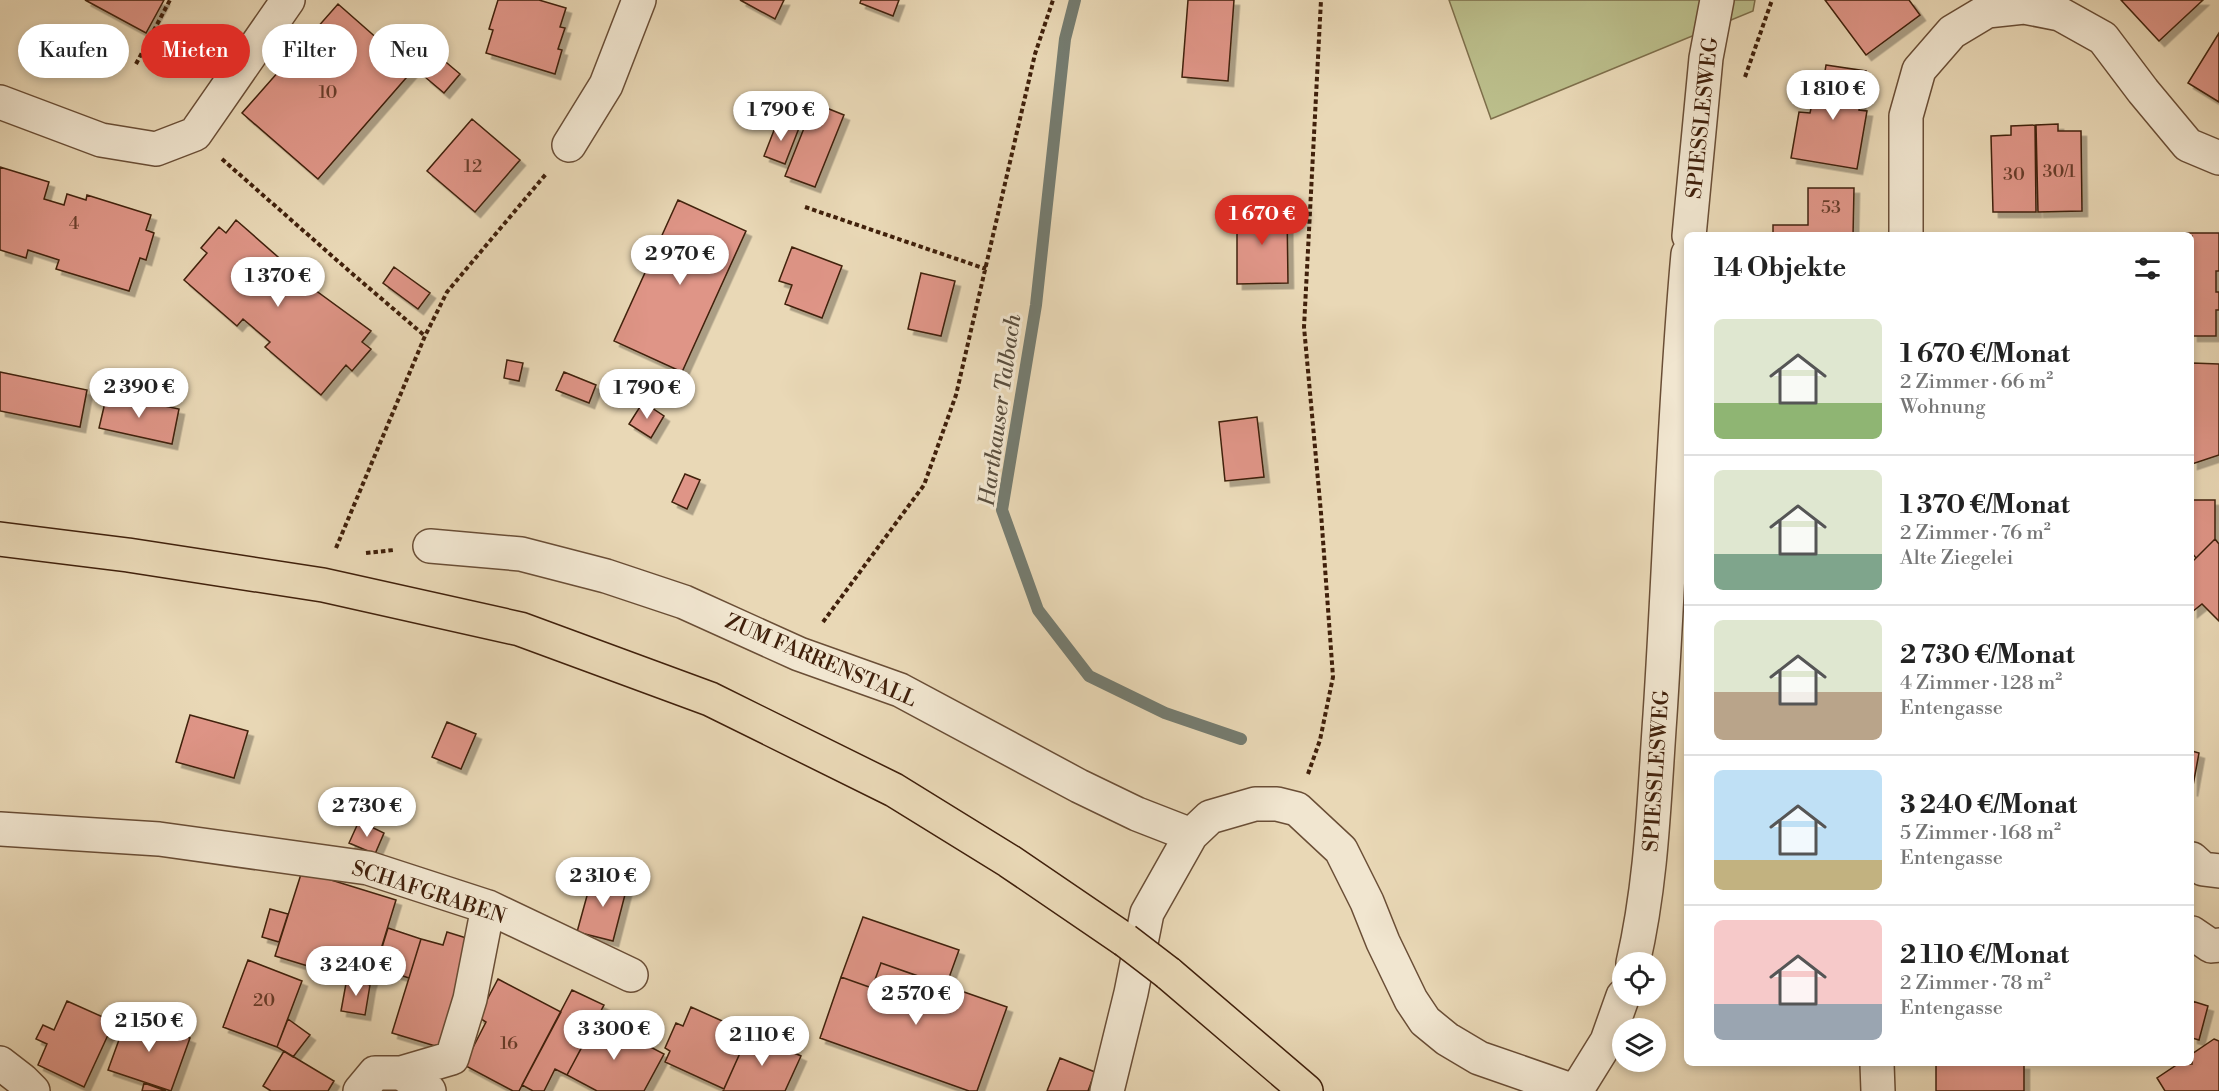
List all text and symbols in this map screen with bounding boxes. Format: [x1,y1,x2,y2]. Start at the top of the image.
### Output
chip: Kaufen [18,24,129,78]
chip: Mieten [141,24,250,78]
chip: Filter [262,24,357,78]
chip: Neu [369,24,449,78]
street label: SPIESSLESWEG [1682,35,1724,200]
pin: 1 810 € [1778,70,1888,121]
text: 1 810 € [1801,77,1865,102]
house number: 10 [318,81,338,104]
pin: 1 790 € [726,91,836,142]
text: 1 790 € [747,98,815,123]
house number: 12 [464,155,482,178]
house number: 30/1 [2042,160,2076,183]
house number: 30 [2003,163,2025,186]
pin: 1 670 € [1207,195,1317,246]
house number: 53 [1821,196,1841,219]
text: 1 670 € [1229,202,1295,227]
house number: 4 [69,212,80,235]
pin: 2 970 € [625,235,735,286]
text: 2 970 € [645,242,715,267]
text: 14 Objekte [1714,252,1846,284]
icon: filters [2131,252,2164,285]
pin: 1 370 € [223,257,333,308]
text: 1 370 € [245,264,311,289]
water label: Harthauser Talbach [974,312,1027,509]
text: 1 670 €/Monat [1900,338,2070,370]
icon: home [1762,343,1834,415]
pin: 2 390 € [84,368,194,419]
pin: 1 790 € [592,369,702,420]
text: 2 Zimmer · 66 m² [1900,370,2053,395]
text: 2 390 € [103,375,175,400]
text: 1 790 € [613,376,681,401]
text: Wohnung [1900,395,1986,420]
text: 1 370 €/Monat [1900,489,2070,521]
icon: home [1762,494,1834,566]
text: 2 Zimmer · 76 m² [1900,521,2051,546]
text: Alte Ziegelei [1900,546,2013,571]
street label: ZUM FARRENSTALL [721,609,920,713]
text: 2 730 €/Monat [1900,639,2075,671]
icon: home [1762,644,1834,716]
text: 4 Zimmer · 128 m² [1900,671,2062,696]
street label: SPIESSLESWEG [1638,689,1676,853]
text: Entengasse [1900,696,2003,721]
pin: 2 730 € [312,787,422,838]
text: 3 240 €/Monat [1900,789,2077,821]
text: 2 730 € [332,794,402,819]
icon: home [1762,794,1834,866]
text: 5 Zimmer · 168 m² [1900,821,2061,846]
text: Entengasse [1900,846,2003,871]
street label: SCHAFGRABEN [348,856,509,930]
pin: 2 310 € [548,857,658,908]
text: 2 310 € [570,864,636,889]
text: 2 110 €/Monat [1900,939,2069,971]
icon: home [1762,944,1834,1016]
pin: 3 240 € [301,946,411,997]
map controls [1612,952,1666,1072]
button: locate [1612,952,1666,1006]
text: 3 240 € [320,953,392,978]
text: 2 Zimmer · 78 m² [1900,971,2051,996]
pin: 2 570 € [861,975,971,1026]
text: 2 570 € [881,982,951,1007]
house number: 20 [253,989,275,1012]
text: Entengasse [1900,996,2003,1021]
pin: 2 150 € [94,1002,204,1053]
text: 2 150 € [115,1009,183,1034]
pin: 3 300 € [559,1010,669,1061]
pin: 2 110 € [707,1016,817,1067]
text: 3 300 € [578,1017,650,1042]
button: layers [1612,1018,1666,1072]
text: 2 110 € [729,1023,795,1048]
house number: 16 [500,1032,518,1055]

